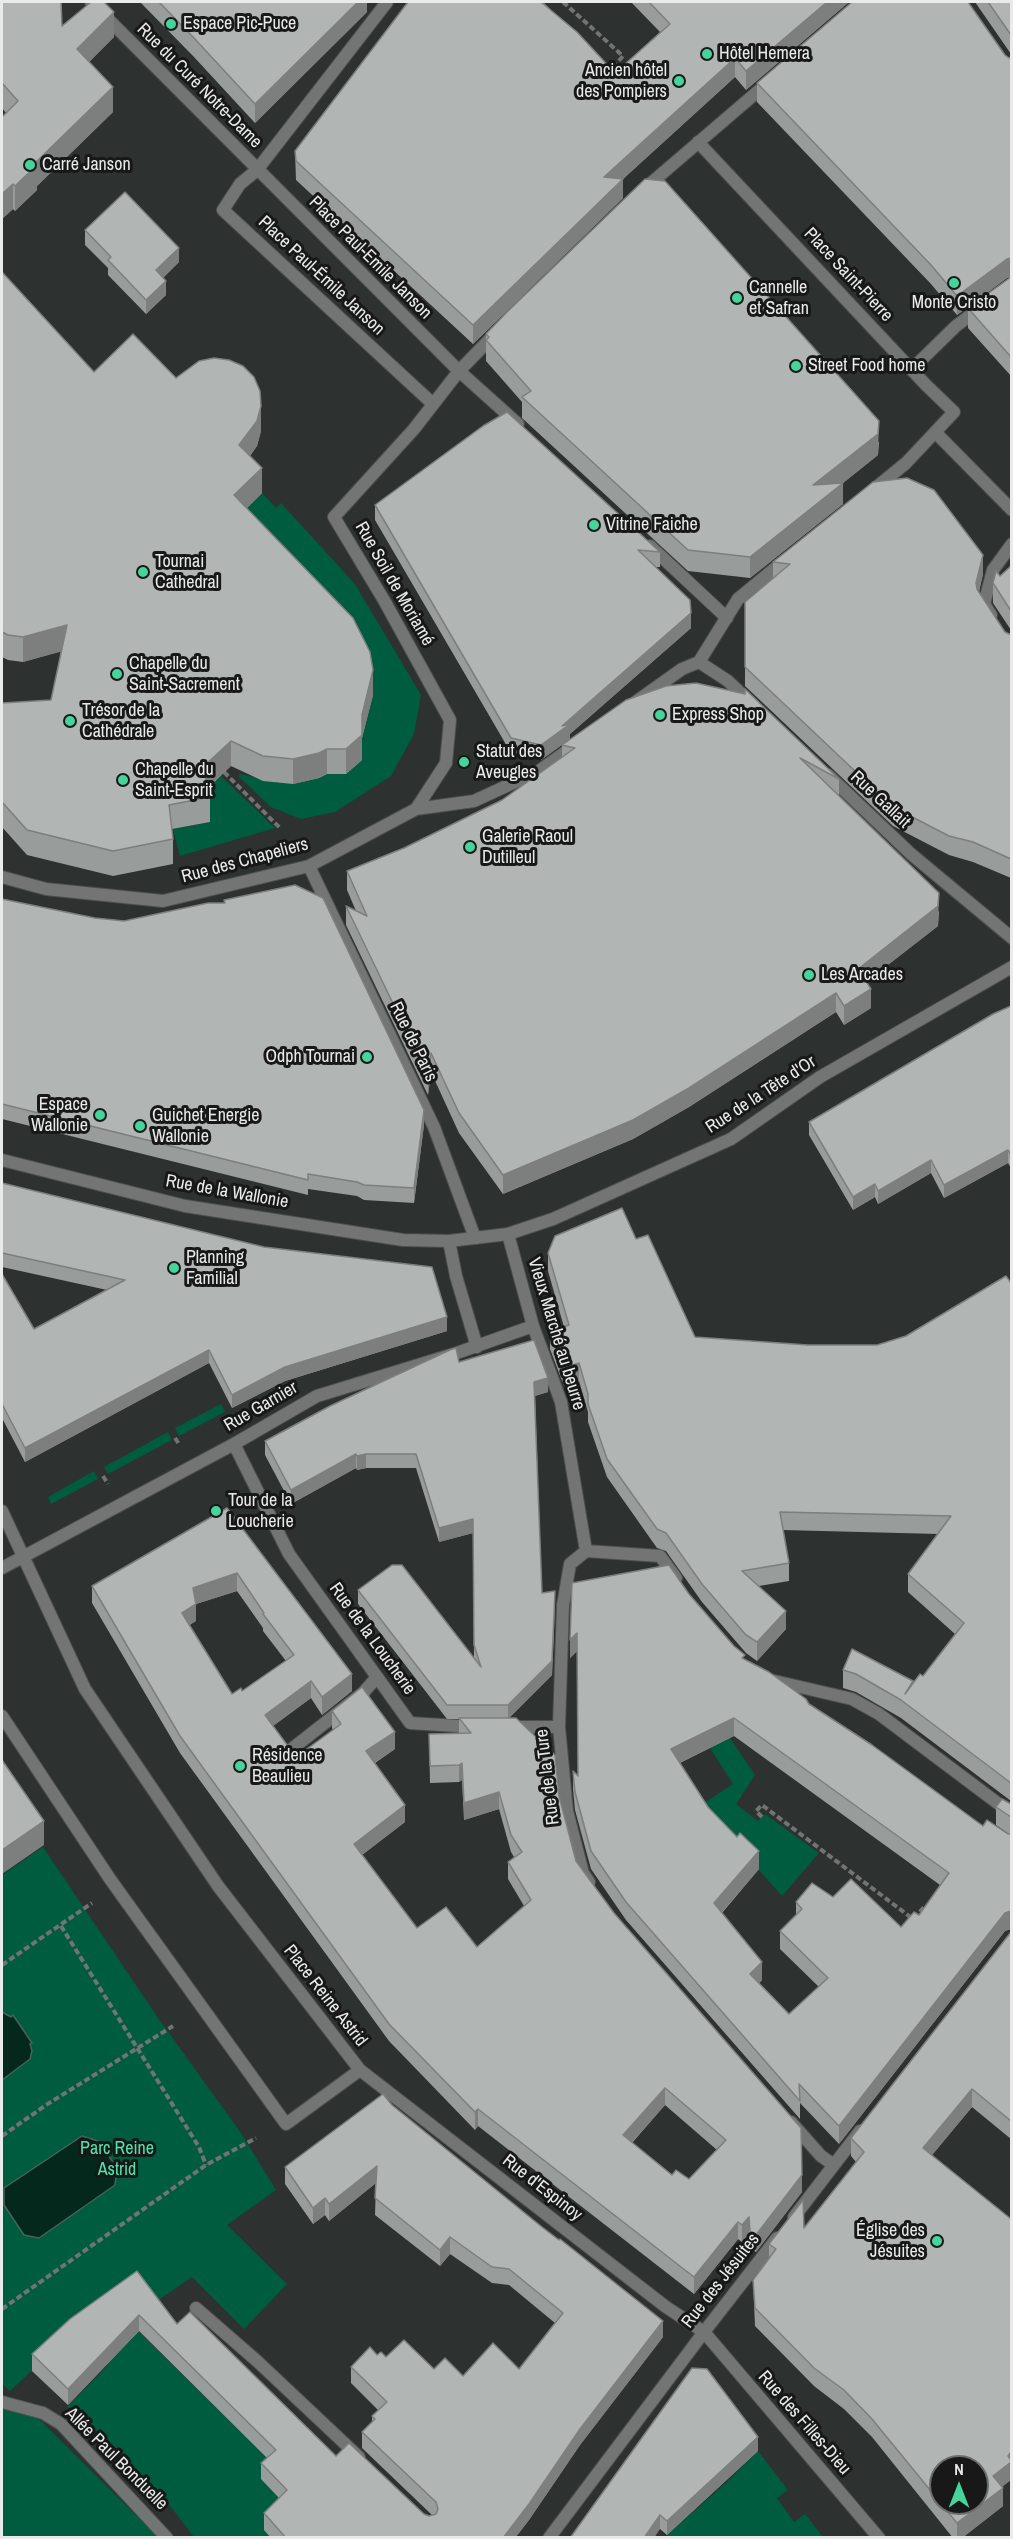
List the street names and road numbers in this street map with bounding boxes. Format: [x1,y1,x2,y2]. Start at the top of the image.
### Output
street label: Rue du Curé Notre-Dame [132,19,266,153]
street label: Place Paul-Emile Janson [304,192,436,324]
street label: Place Paul-Émile Janson [253,212,389,340]
street label: Place Saint-Pierre [799,224,897,326]
street label: Rue Soil de Moriamé [350,518,438,650]
street label: Rue Gallait [846,767,914,833]
street label: Rue des Chapeliers [179,834,311,888]
street label: Rue de Paris [384,999,442,1085]
street label: Rue de la Tête d'Or [702,1051,820,1139]
street label: Rue de la Wallonie [164,1171,290,1213]
street label: Vieux Marché au beurre [523,1255,589,1413]
street label: Rue Garnier [220,1377,302,1437]
street label: Rue de la Loucherie [324,1579,420,1699]
street label: Rue de la Ture [531,1728,565,1826]
street label: Place Reine Astrid [279,1941,371,2051]
street label: Rue d'Espinoy [498,2150,586,2226]
street label: Rue des Jésuites [677,2229,765,2333]
street label: Rue des Filles-Dieu [753,2367,855,2479]
street label: Allée Paul Bonduelle [60,2403,172,2515]

